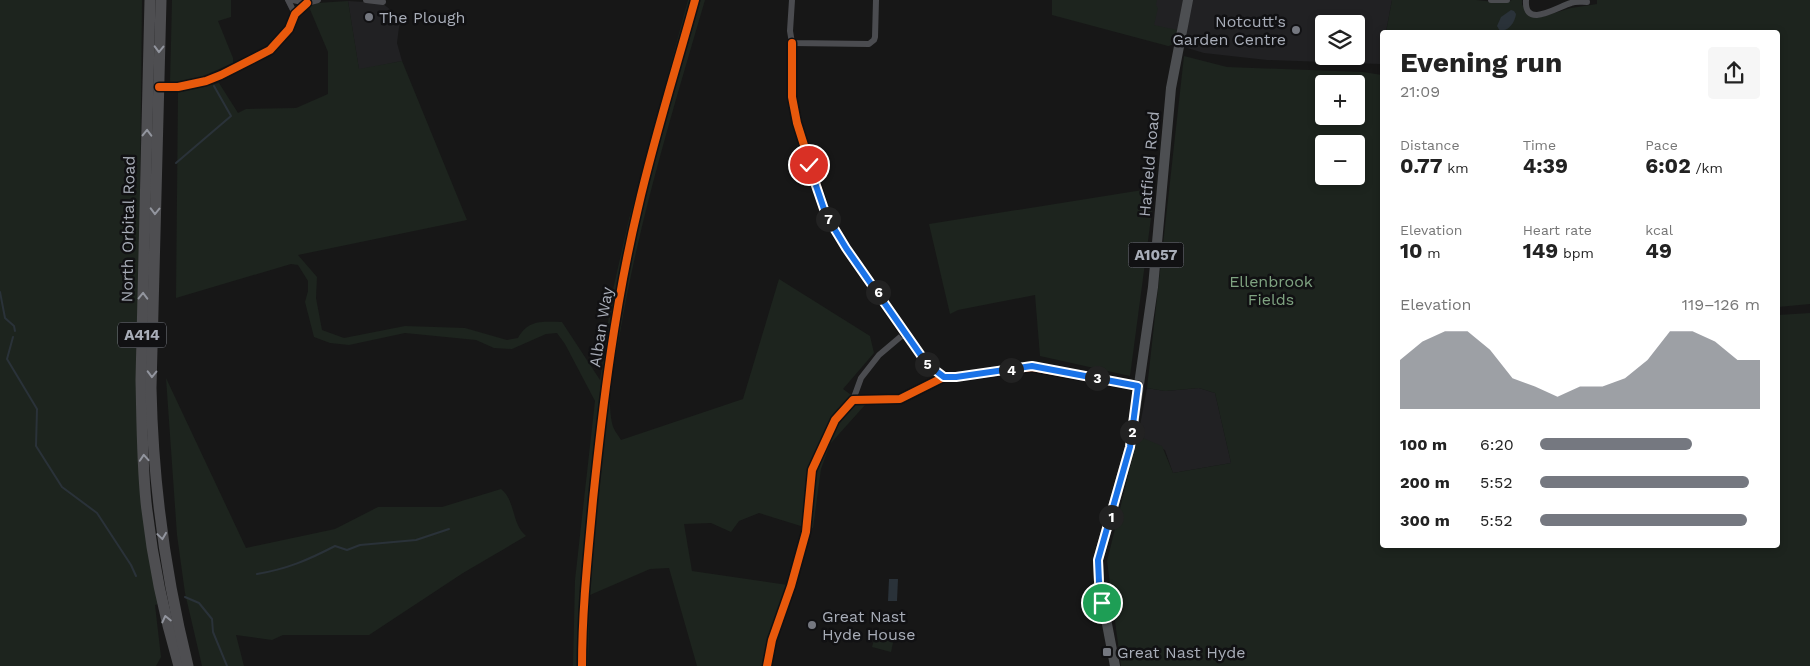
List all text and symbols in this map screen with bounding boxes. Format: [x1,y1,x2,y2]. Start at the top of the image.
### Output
place label: The Plough [379,8,465,27]
marker: The Plough [363,11,375,23]
place label: Notcutt's Garden Centre [1172,12,1286,49]
map controls [1315,15,1365,185]
button: layers [1315,15,1365,65]
marker: Notcutt's Garden Centre [1290,24,1302,36]
one-way arrow [154,45,165,53]
text: Evening run [1400,46,1562,79]
button: share [1708,47,1760,99]
button: + [1315,75,1365,125]
text: 21:09 [1400,82,1440,101]
street label: Hatfield Road [1135,110,1163,218]
one-way arrow [141,129,152,137]
button: − [1315,135,1365,185]
text: Distance [1400,137,1460,153]
text: Time [1523,137,1556,153]
text: Pace [1645,137,1678,153]
pin [788,144,830,186]
icon: check [795,151,823,179]
text: 0.77 [1400,153,1443,178]
text: 4:39 [1523,153,1568,178]
text: 6:02 [1645,153,1691,178]
street label: North Orbital Road [117,156,139,302]
text: km [1443,160,1469,176]
text: /km [1691,160,1723,176]
pin: 7 [816,206,840,232]
one-way arrow [150,207,161,215]
text: 7 [824,211,833,227]
text: Elevation [1400,222,1463,238]
text: Heart rate [1523,222,1592,238]
text: kcal [1645,222,1673,238]
text: 10 [1400,238,1423,263]
text: 149 [1523,238,1558,263]
text: 49 [1645,238,1672,263]
road number: A1057 [1128,242,1184,268]
text: m [1423,245,1441,261]
text: bpm [1558,245,1594,261]
park label: Ellenbrook Fields [1229,272,1313,309]
pin: 6 [866,280,890,304]
text: 6 [874,284,883,300]
street label: Alban Way [585,285,617,369]
one-way arrow [137,292,148,300]
text: Elevation [1400,295,1471,314]
text: 119–126 m [1682,295,1760,314]
road number: A414 [118,322,166,348]
pin: 5 [914,352,940,376]
text: 5 [923,356,932,372]
pin: 4 [998,358,1024,382]
text: 4 [1007,362,1016,378]
pin: 3 [1084,366,1110,390]
one-way arrow [146,370,157,378]
text: 3 [1093,370,1102,386]
pin: 2 [1120,420,1144,444]
text: 2 [1128,424,1137,440]
text: 100 m [1400,435,1447,454]
text: 6:20 [1480,435,1514,454]
one-way arrow [138,454,149,462]
text: 200 m [1400,473,1450,492]
text: 5:52 [1480,473,1513,492]
pin: 1 [1098,504,1124,530]
text: 1 [1108,509,1115,525]
text: 300 m [1400,511,1450,530]
text: 5:52 [1480,511,1513,530]
one-way arrow [156,532,167,540]
pin [1081,582,1123,624]
icon: arrive [1088,589,1116,617]
place label: Great Nast Hyde House [822,607,915,644]
one-way arrow [161,614,172,623]
marker: Great Nast Hyde House [806,619,818,631]
place label: Great Nast Hyde [1117,643,1246,662]
marker: Great Nast Hyde [1101,646,1113,658]

